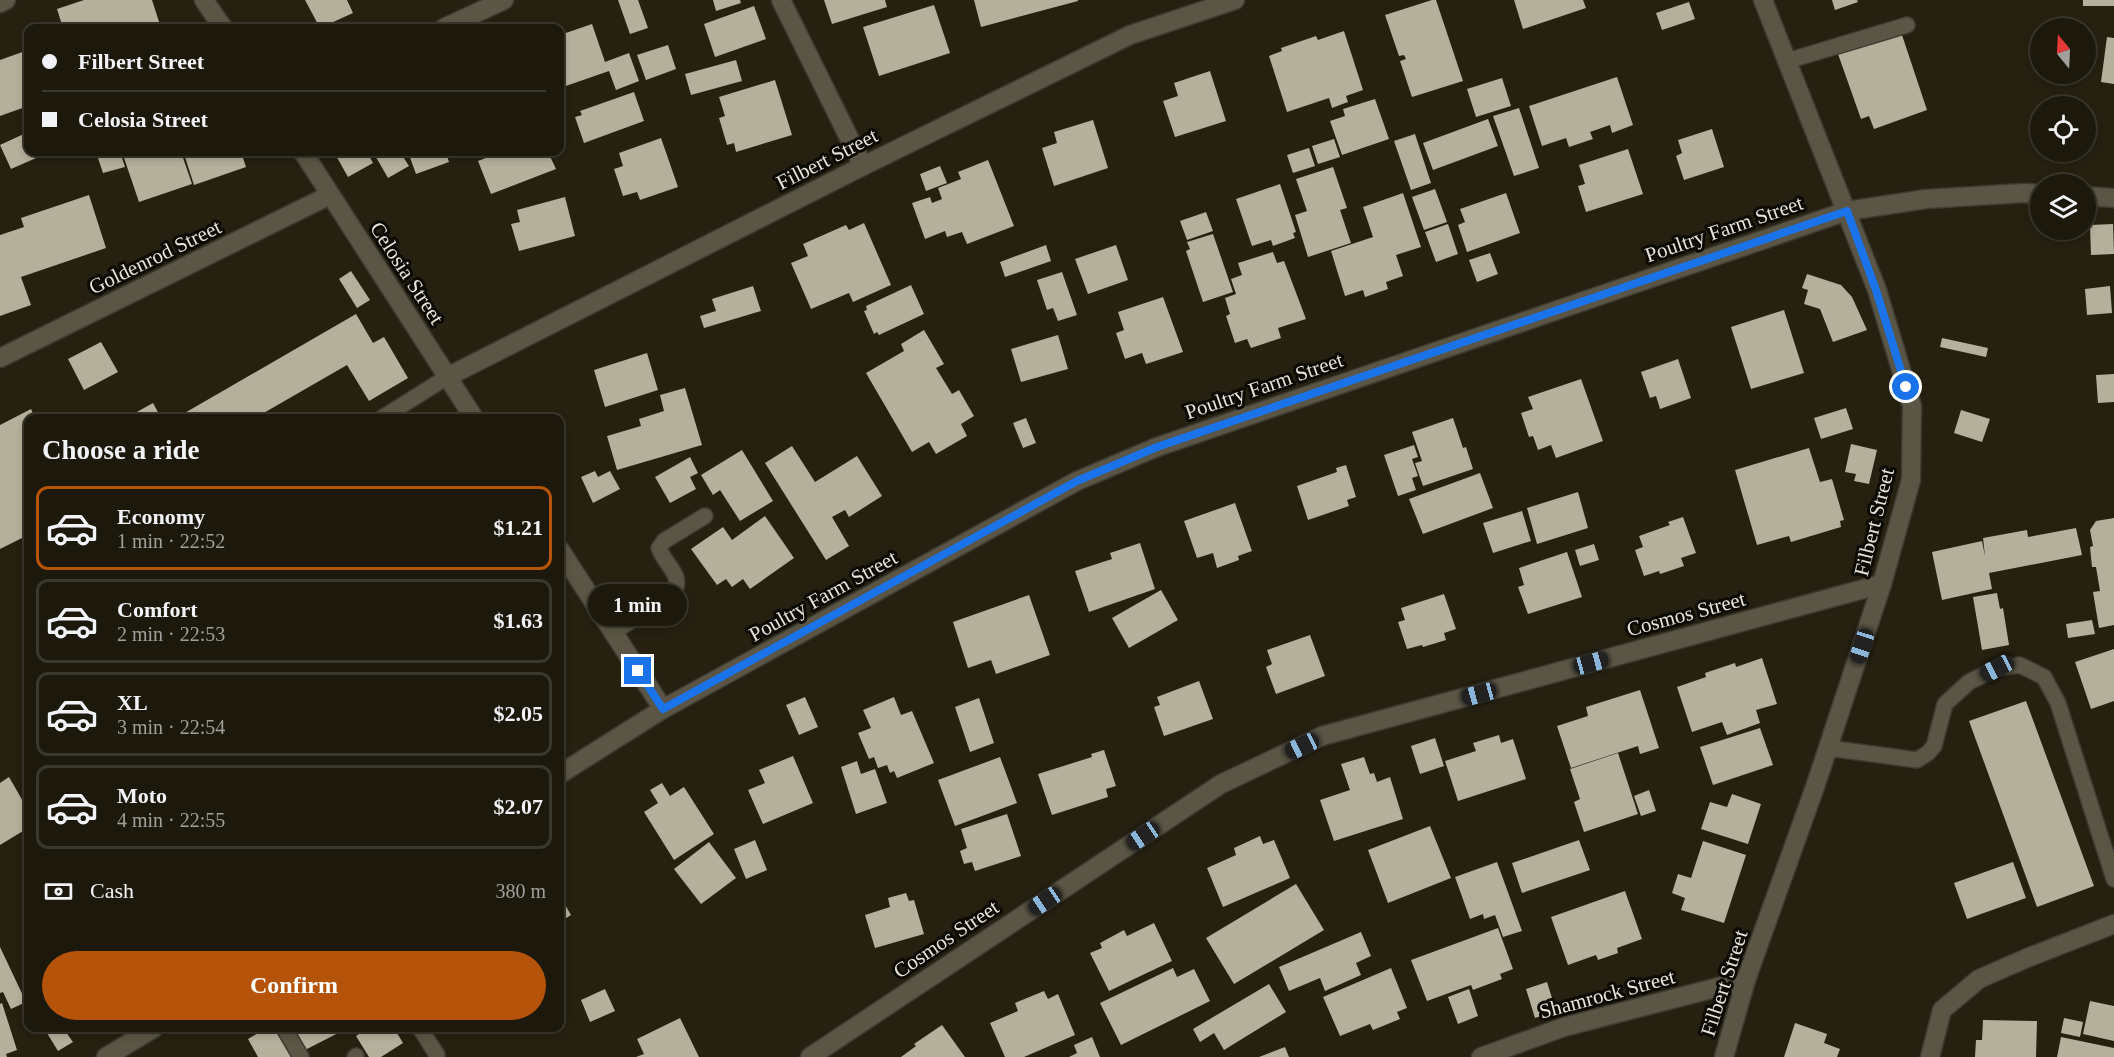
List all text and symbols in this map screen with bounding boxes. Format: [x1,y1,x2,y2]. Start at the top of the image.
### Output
north arrow [2030,18,2096,84]
map controls [2030,18,2096,240]
text: Filbert Street [78,49,204,74]
button: locate [2030,96,2096,162]
text: Celosia Street [78,107,208,132]
street label: Filbert Street [772,123,882,195]
button: layers [2030,174,2096,240]
street label: Poultry Farm Street [1642,191,1806,267]
street label: Goldenrod Street [85,215,225,299]
street label: Celosia Street [365,217,449,329]
street label: Poultry Farm Street [1182,348,1346,424]
route start [1892,373,1919,400]
text: Choose a ride [42,435,200,465]
street label: Filbert Street [1849,465,1899,578]
icon: car [45,501,99,555]
text: Economy [117,504,205,529]
text: $1.21 [494,515,543,540]
text: 1 min · 22:52 [117,530,225,552]
street label: Poultry Farm Street [745,545,901,647]
callout: 1 min [588,584,688,626]
street label: Cosmos Street [1624,587,1748,641]
icon: car [45,594,99,648]
text: 1 min [613,594,662,616]
text: Comfort [117,597,198,622]
text: $1.63 [494,608,543,633]
text: 2 min · 22:53 [117,623,225,645]
car [1848,626,1876,666]
car [1571,650,1611,676]
car [1977,652,2017,684]
route end [624,657,651,684]
car [1459,681,1499,707]
icon: car [45,687,99,741]
text: XL [117,690,148,715]
text: $2.05 [494,701,543,726]
text: 3 min · 22:54 [117,716,225,738]
car [1282,730,1322,762]
icon: car [45,780,99,834]
text: Moto [117,783,167,808]
text: $2.07 [494,794,543,819]
text: 4 min · 22:55 [117,809,225,831]
car [1123,818,1163,854]
icon: cash [42,875,75,908]
text: Cash [90,878,134,903]
text: 380 m [495,880,546,902]
car [1025,883,1065,919]
street label: Cosmos Street [889,895,1003,983]
street label: Filbert Street [1696,927,1752,1039]
button: Confirm [42,951,546,1020]
street label: Shamrock Street [1537,964,1678,1024]

